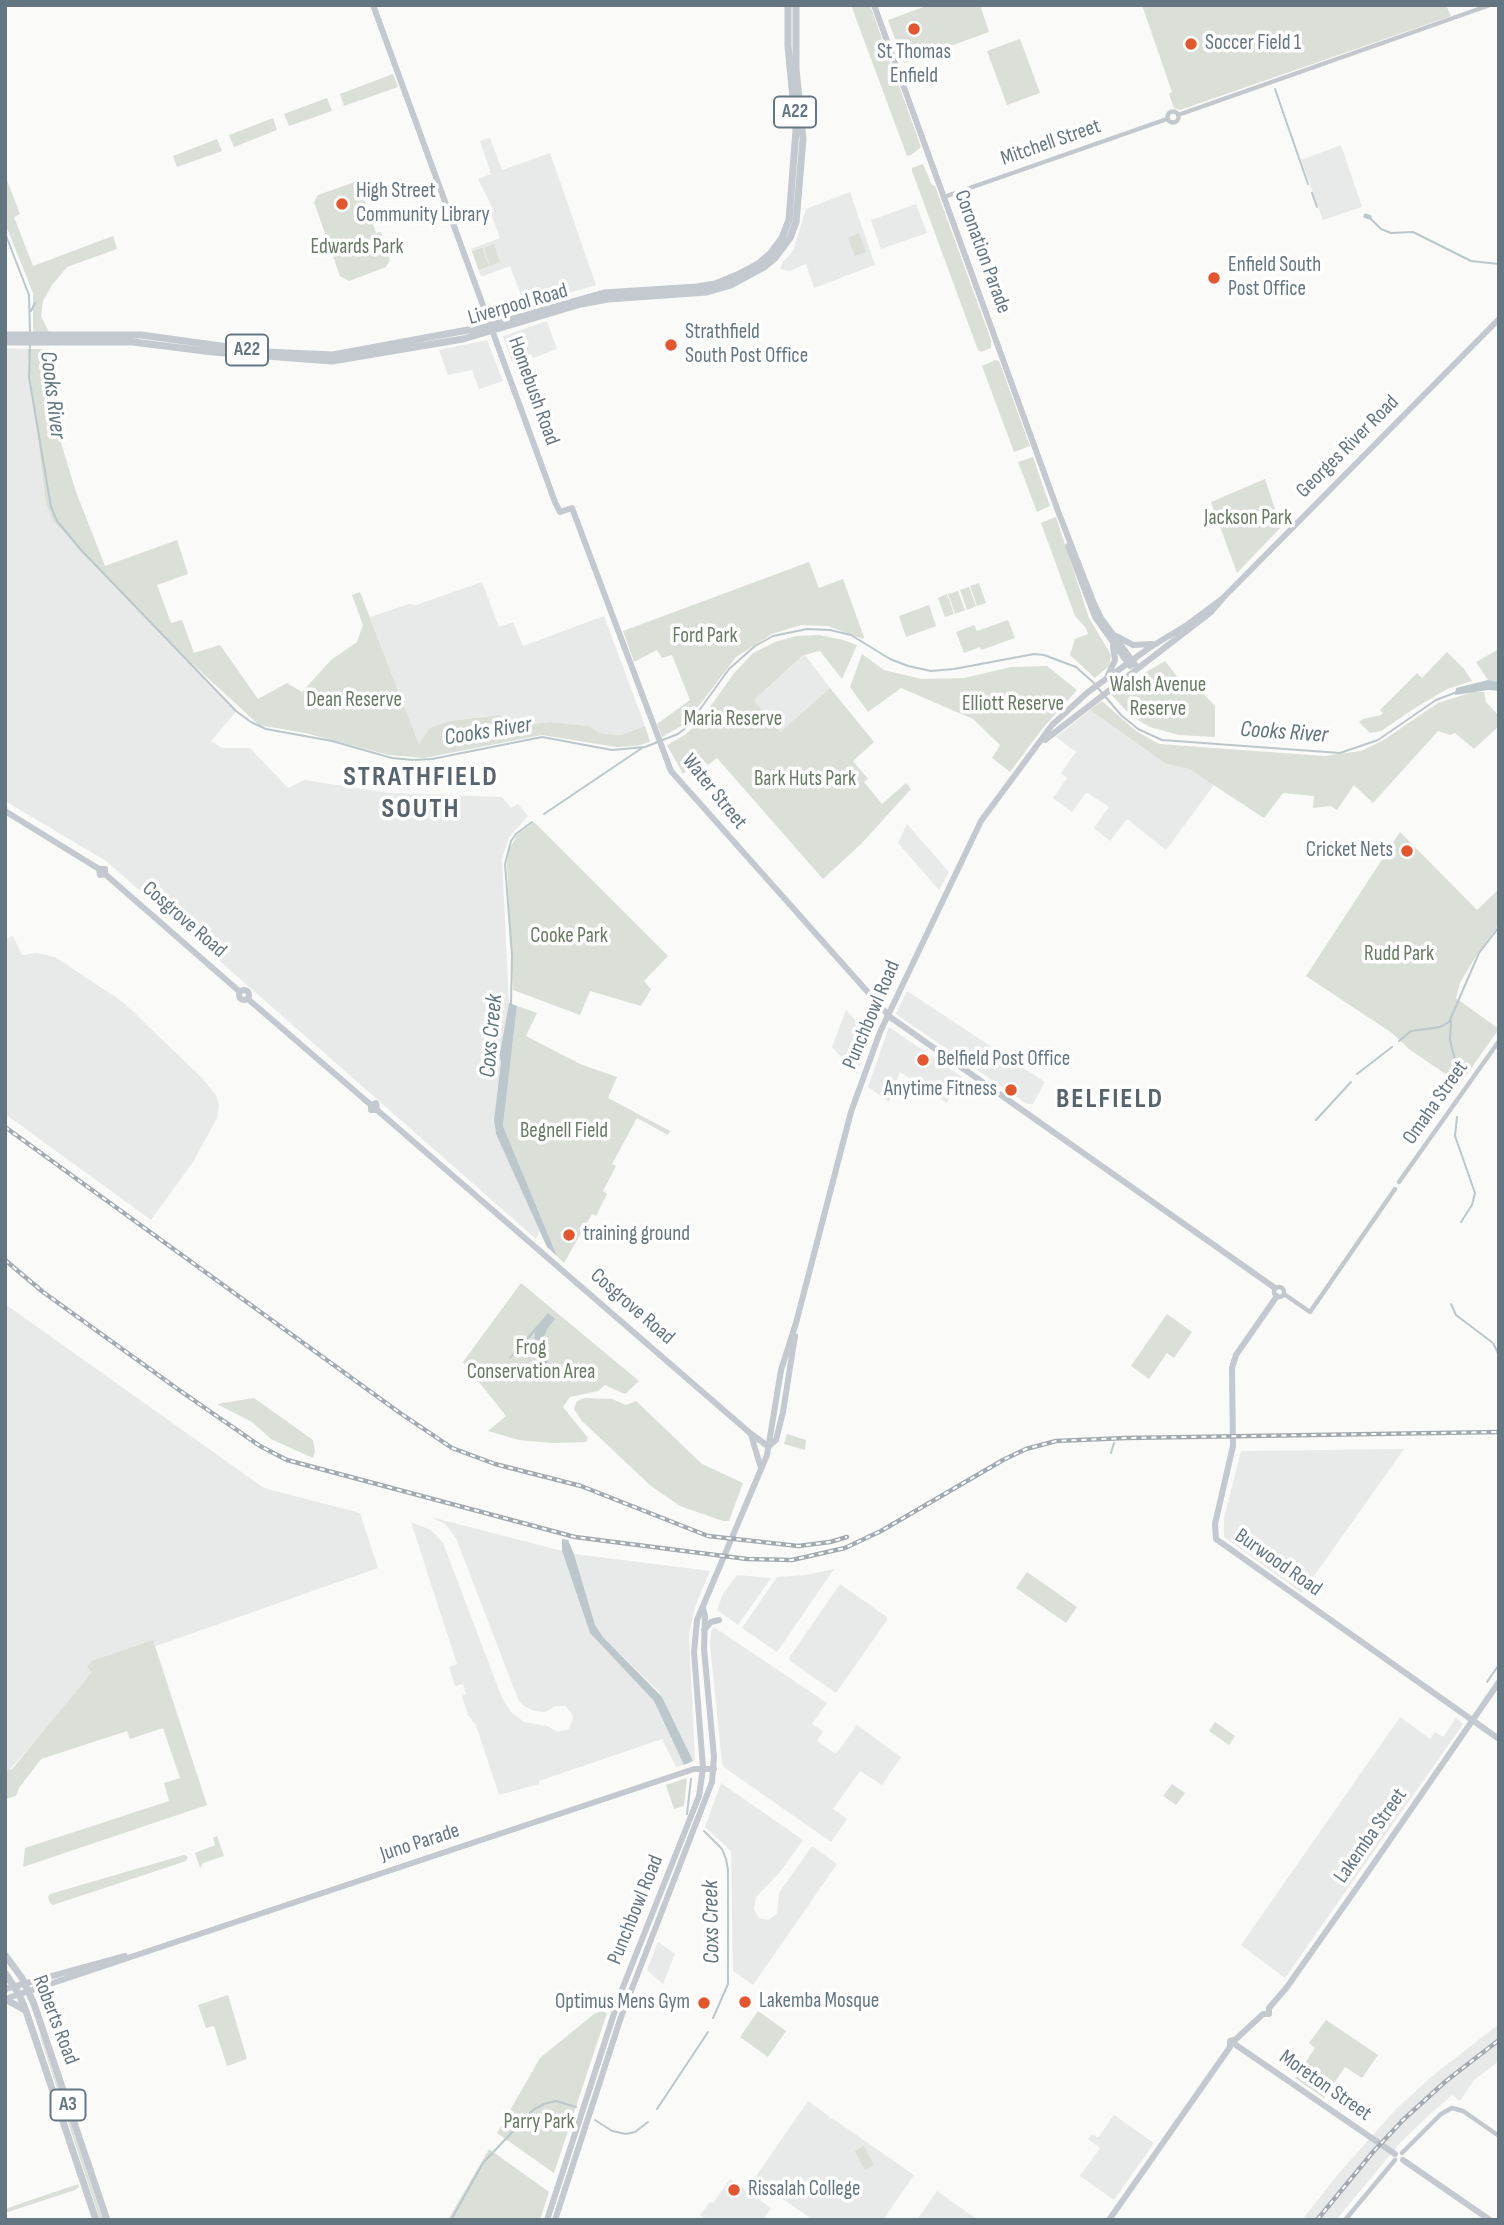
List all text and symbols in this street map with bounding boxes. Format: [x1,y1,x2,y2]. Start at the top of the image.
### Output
marker: St Thomas Enfield [906,21,922,37]
place label: Soccer Field 1 [1205,31,1301,57]
marker: Soccer Field 1 [1183,36,1199,52]
place label: St Thomas Enfield [877,40,951,90]
road number: A22 [774,96,816,128]
street label: Mitchell Street [998,114,1104,172]
place label: High Street Community Library [356,179,490,229]
street label: Coronation Parade [948,187,1016,317]
marker: High Street Community Library [334,196,350,212]
park label: Edwards Park [311,235,403,261]
place label: Enfield South Post Office [1228,253,1321,303]
marker: Enfield South Post Office [1206,270,1222,286]
street label: Liverpool Road [465,279,571,331]
place label: Strathfield South Post Office [685,320,808,370]
street label: Homebush Road [502,333,564,449]
road number: A22 [226,334,268,366]
marker: Strathfield South Post Office [663,337,679,353]
water label: Cooks River [33,350,71,440]
street label: Georges River Road [1291,390,1405,504]
park label: Jackson Park [1204,506,1292,532]
park label: Ford Park [673,624,737,650]
park label: Walsh Avenue Reserve [1110,673,1206,723]
park label: Dean Reserve [306,688,402,714]
park label: Elliott Reserve [962,692,1064,718]
park label: Maria Reserve [684,707,782,733]
water label: Cooks River [442,711,534,753]
water label: Cooks River [1239,716,1329,750]
street label: Water Street [676,749,752,835]
district label: STRATHFIELD SOUTH [345,761,497,827]
park label: Bark Huts Park [754,767,856,793]
place label: Cricket Nets [1306,838,1393,864]
marker: Cricket Nets [1399,843,1415,859]
street label: Cosgrove Road [137,877,231,963]
park label: Cooke Park [530,924,608,950]
park label: Rudd Park [1364,942,1434,968]
street label: Punchbowl Road [838,957,906,1073]
water label: Coxs Creek [475,993,509,1079]
place label: Belfield Post Office [937,1047,1070,1073]
marker: Belfield Post Office [915,1052,931,1068]
street label: Omaha Street [1398,1056,1474,1150]
place label: Anytime Fitness [884,1077,997,1103]
marker: Anytime Fitness [1003,1082,1019,1098]
district label: BELFIELD [1057,1083,1163,1117]
park label: Begnell Field [520,1119,608,1145]
place label: training ground [583,1222,690,1248]
marker: training ground [561,1227,577,1243]
street label: Cosgrove Road [585,1264,679,1350]
park label: Frog Conservation Area [467,1336,595,1386]
street label: Burwood Road [1230,1524,1326,1602]
street label: Lakemba Street [1329,1784,1413,1888]
street label: Juno Parade [377,1818,463,1868]
street label: Punchbowl Road [603,1852,669,1968]
water label: Coxs Creek [697,1880,727,1964]
street label: Roberts Road [26,1972,84,2068]
place label: Lakemba Mosque [759,1989,879,2015]
place label: Optimus Mens Gym [555,1990,690,2016]
marker: Lakemba Mosque [737,1994,753,2010]
marker: Optimus Mens Gym [696,1995,712,2011]
street label: Moreton Street [1274,2045,1376,2127]
road number: A3 [50,2090,86,2120]
park label: Parry Park [503,2110,575,2136]
place label: Rissalah College [748,2177,860,2203]
marker: Rissalah College [726,2182,742,2198]

